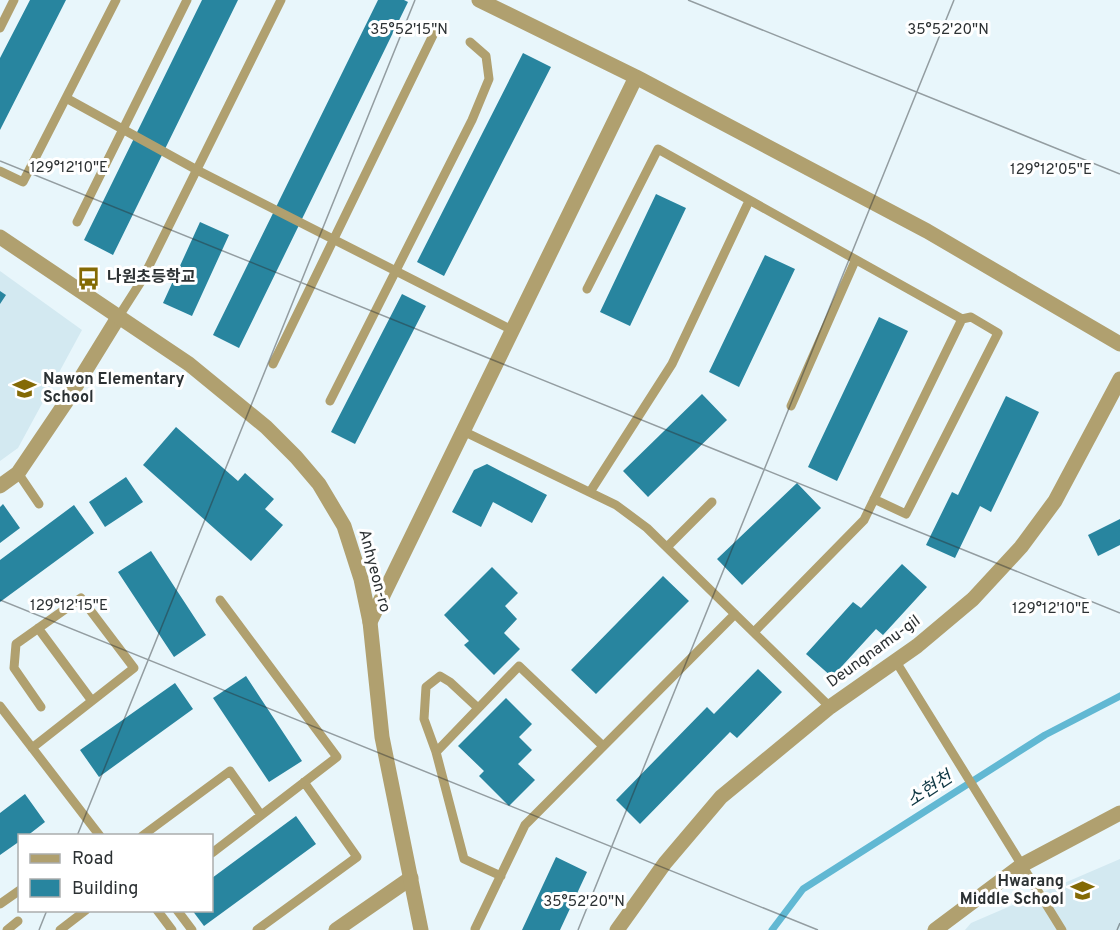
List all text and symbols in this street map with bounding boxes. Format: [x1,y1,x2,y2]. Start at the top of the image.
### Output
text: 35°52'15"N [370,21,448,40]
text: 35°52'20"N [907,21,989,40]
text: 129°12'10"E [30,159,108,178]
text: 129°12'05"E [1010,161,1092,180]
bus stop icon: 나원초등학교 [76,265,102,291]
place label: 나원초등학교 [107,267,196,288]
place label: Nawon Elementary School [43,370,185,408]
school or university icon: Nawon Elementary School [12,376,38,402]
street label: Anhyeon-ro [353,527,395,615]
text: 129°12'15"E [30,597,108,616]
text: 129°12'10"E [1012,600,1090,619]
street label: Deungnamu-gil [823,611,925,693]
water label: 소현천 [903,765,959,813]
legend [18,834,213,912]
text: Road [72,848,114,871]
place label: Hwarang Middle School [960,872,1064,910]
text: Building [72,878,138,901]
school or university icon: Hwarang Middle School [1069,878,1095,904]
text: 35°52'20"N [543,893,625,912]

